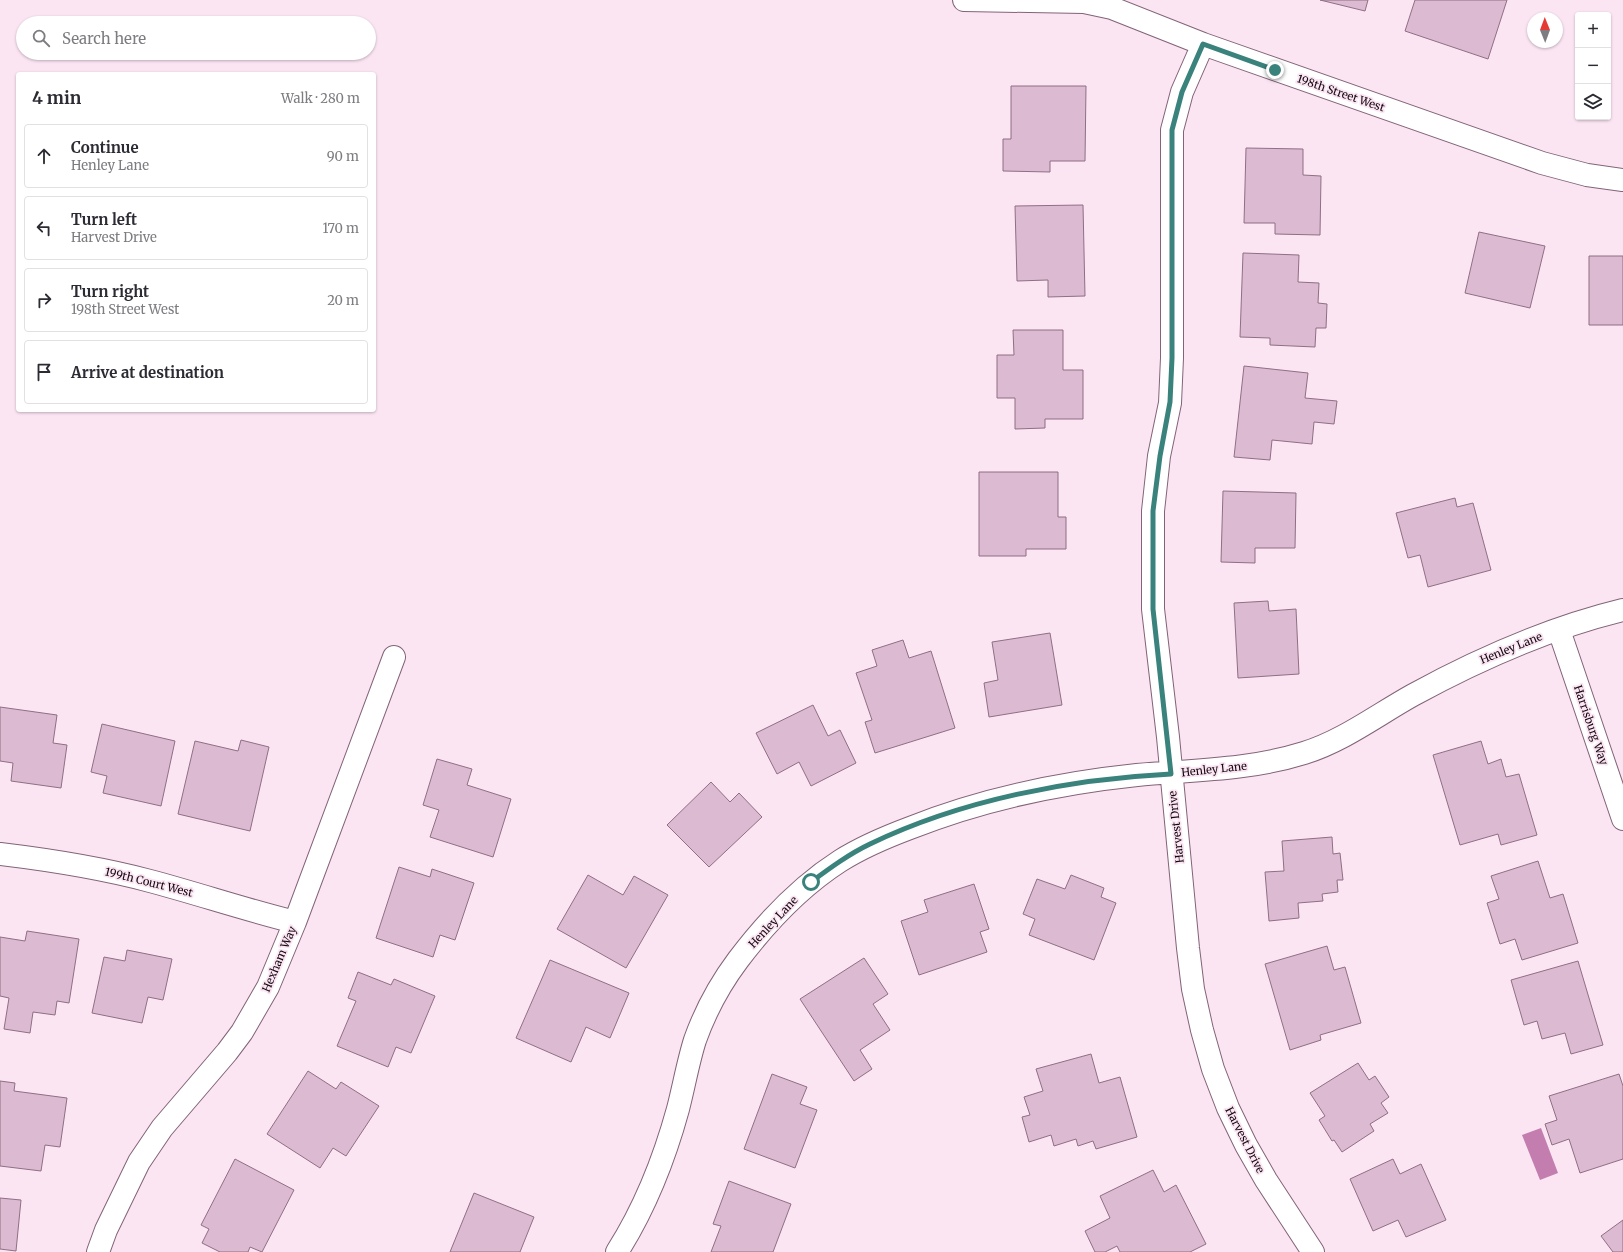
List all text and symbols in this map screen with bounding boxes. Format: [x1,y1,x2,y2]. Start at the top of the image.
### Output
north arrow [1527,12,1563,48]
map controls [1575,12,1611,120]
button: + [1575,12,1611,48]
search box [16,16,376,60]
icon: search [30,27,52,49]
text: Search here [62,29,146,48]
button: − [1575,48,1611,84]
route end [1266,61,1284,79]
street label: 198th Street West [1295,71,1387,115]
button: layers [1575,84,1611,120]
text: 4 min [32,87,81,109]
text: Walk · 280 m [281,90,360,107]
text: Continue [71,138,139,157]
icon: ahead [33,145,55,167]
text: 90 m [327,148,359,165]
text: Henley Lane [71,157,149,174]
text: Turn left [71,210,137,229]
icon: left [33,217,55,239]
text: 170 m [322,220,359,237]
text: Harvest Drive [71,229,157,246]
text: Turn right [71,282,149,301]
icon: right [33,289,55,311]
text: 20 m [327,292,359,309]
text: 198th Street West [71,301,179,318]
icon: arrive [33,361,55,383]
text: Arrive at destination [71,363,224,382]
street label: Henley Lane [1478,629,1544,667]
street label: Harrisburg Way [1571,683,1611,767]
street label: Henley Lane [1180,759,1248,779]
street label: Harvest Drive [1165,790,1187,864]
street label: 199th Court West [104,864,195,900]
route start [802,873,820,891]
street label: Henley Lane [745,893,801,951]
street label: Hexham Way [259,923,299,994]
street label: Harvest Drive [1222,1104,1268,1176]

